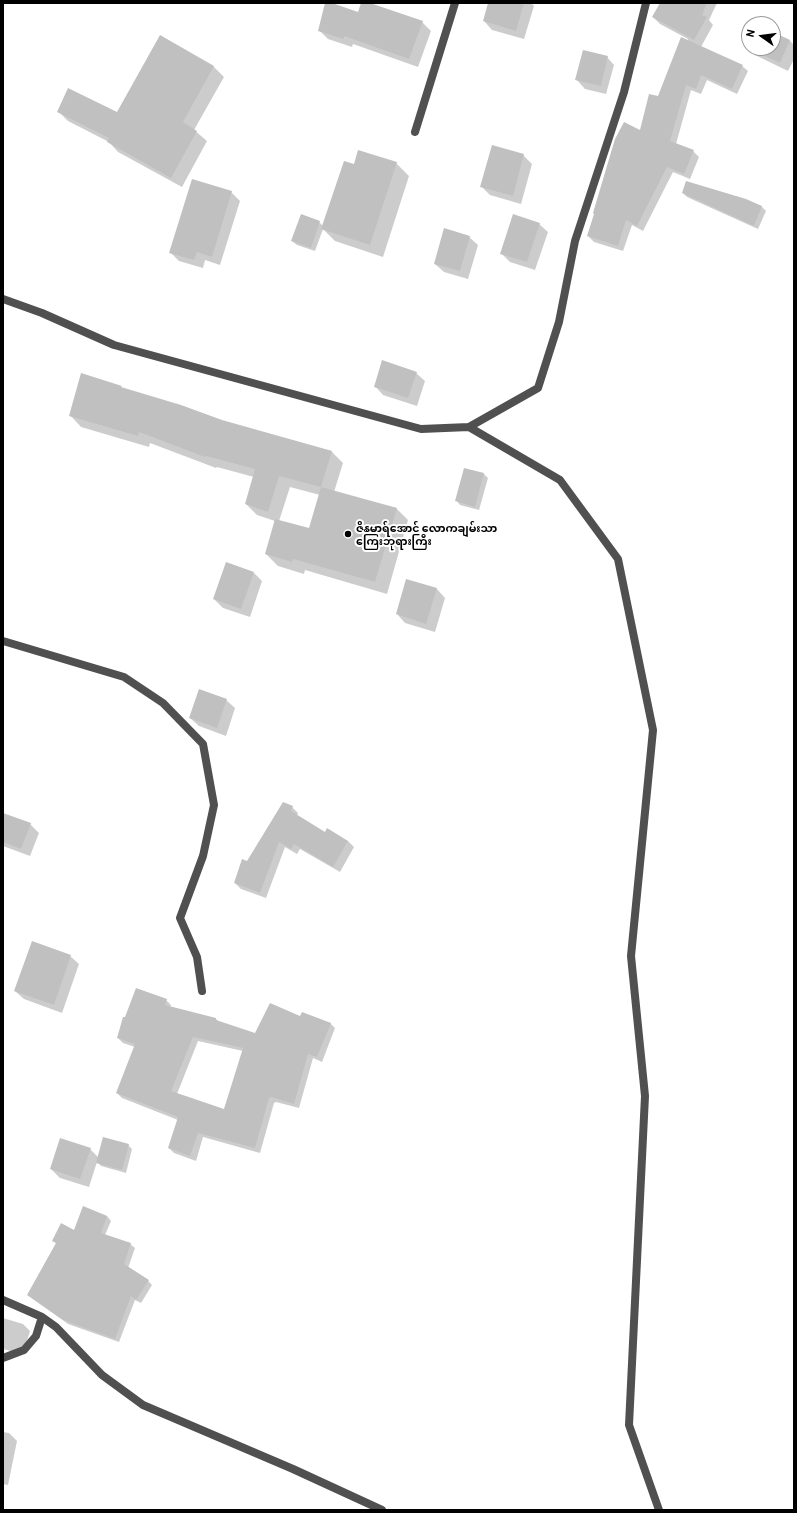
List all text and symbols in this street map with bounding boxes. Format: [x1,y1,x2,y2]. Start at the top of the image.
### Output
north arrow [741,16,781,56]
text: N [743,28,757,38]
place label: ဇိနမာရ်အောင် လောကချမ်းသာ ကြေးဘုရားကြီး [356,521,497,547]
marker: ဇိနမာရ်အောင် လောကချမ်းသာ ကြေးဘုရားကြီး [343,529,353,539]

